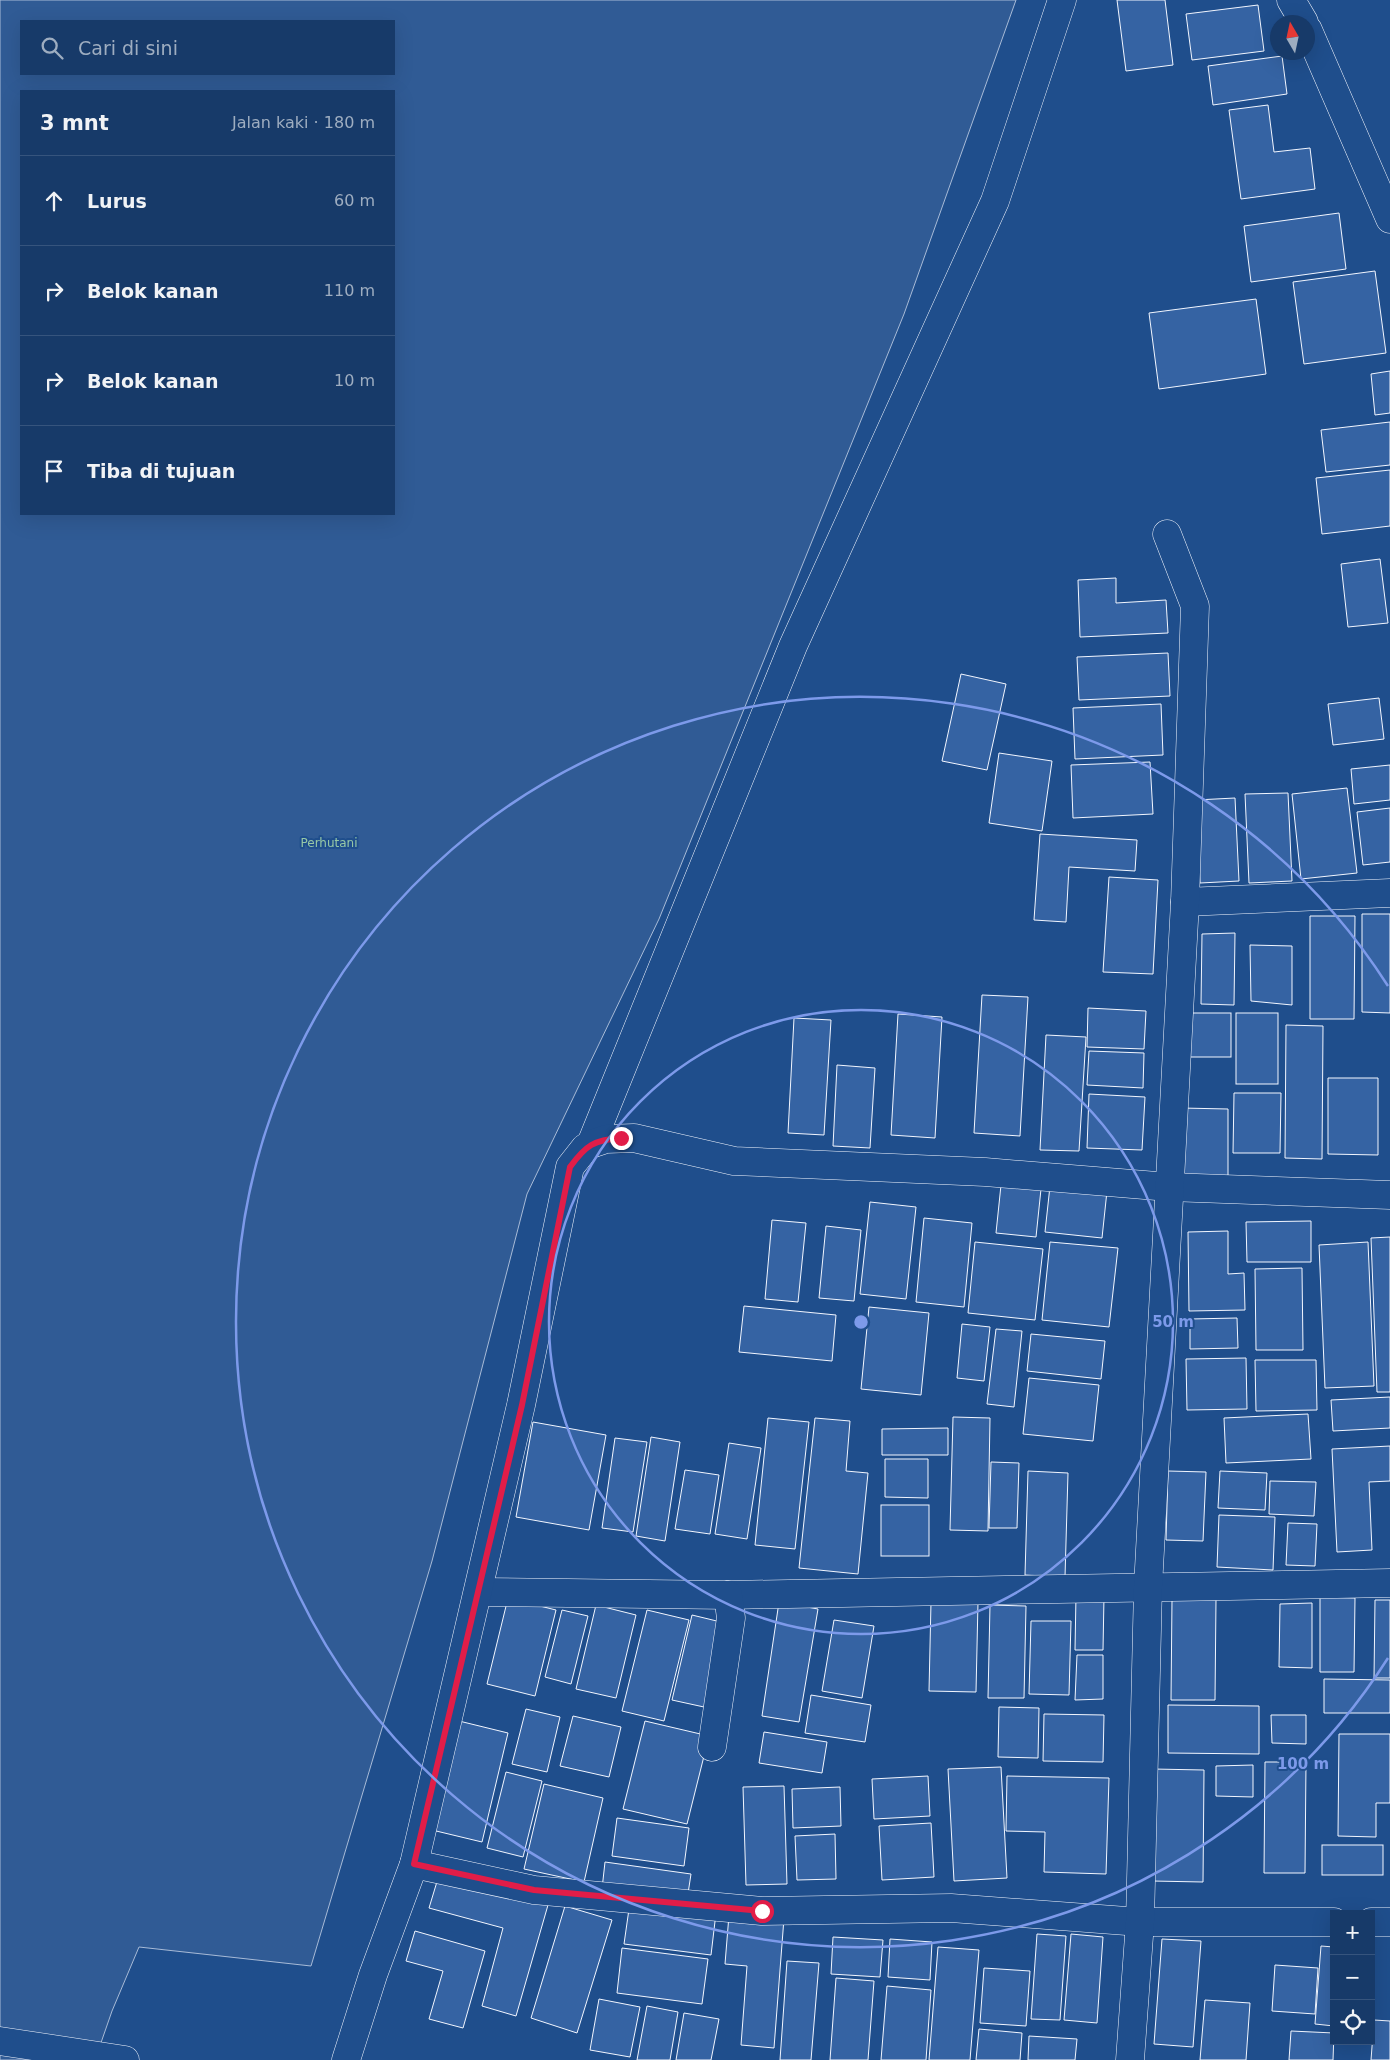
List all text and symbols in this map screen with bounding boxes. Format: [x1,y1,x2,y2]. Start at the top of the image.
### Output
north arrow [1270,15,1315,60]
search box [20,20,395,75]
icon: search [38,34,66,62]
text: Cari di sini [78,37,178,59]
text: 3 mnt [40,111,109,135]
text: Jalan kaki · 180 m [232,113,375,132]
icon: ahead [40,187,68,215]
text: Lurus [87,190,147,212]
text: 60 m [334,191,375,210]
icon: right [40,277,68,305]
text: Belok kanan [87,280,219,302]
text: 110 m [324,281,375,300]
icon: right [40,367,68,395]
text: Belok kanan [87,370,219,392]
text: 10 m [334,371,375,390]
icon: arrive [40,457,68,485]
text: Tiba di tujuan [87,460,235,482]
park label: Perhutani [300,836,358,850]
route end [610,1127,633,1150]
centre of rings [852,1313,870,1331]
text: 50 m [1152,1313,1194,1331]
text: 100 m [1277,1755,1329,1773]
route start [751,1900,774,1923]
map controls [1330,1910,1375,2045]
button: + [1330,1910,1375,1955]
button: − [1330,1955,1375,2000]
button: locate [1330,2000,1375,2045]

